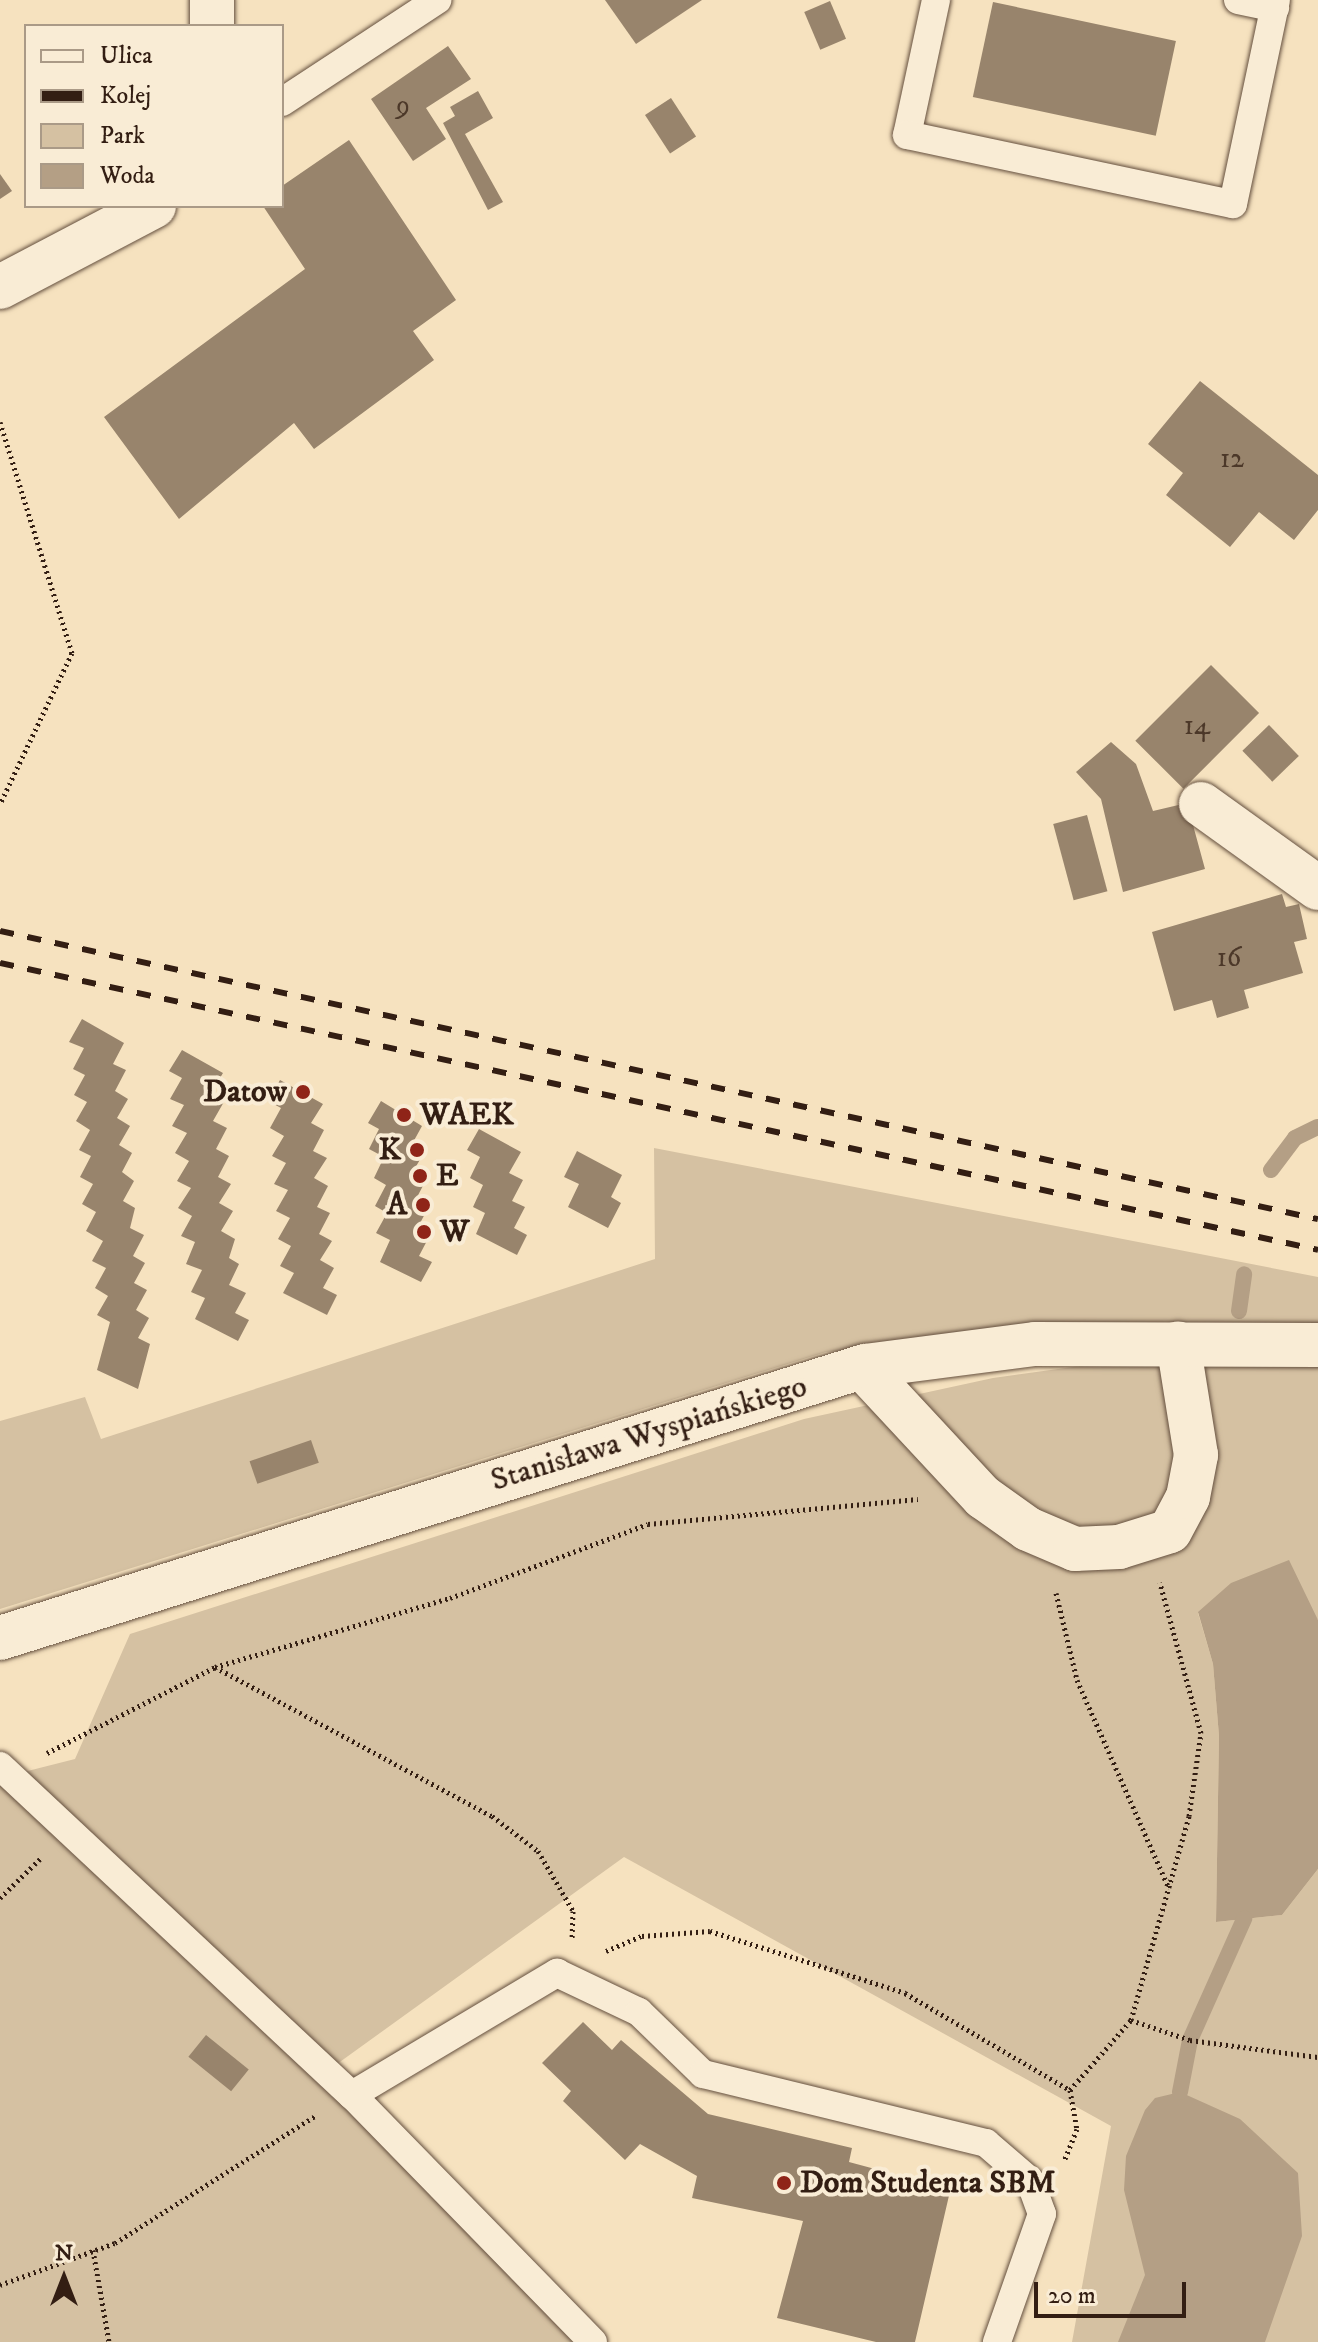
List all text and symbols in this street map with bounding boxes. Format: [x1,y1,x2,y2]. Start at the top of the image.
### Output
legend [24,24,284,208]
text: Ulica [100,41,153,71]
text: Kolej [100,81,151,111]
house number: 9 [396,89,410,123]
text: Park [100,121,145,151]
text: Woda [100,161,155,191]
house number: 12 [1220,442,1244,476]
house number: 14 [1184,709,1210,743]
house number: 16 [1217,941,1241,975]
place label: Datow [203,1073,287,1111]
marker: Datow [294,1083,312,1101]
place label: WAEK [420,1096,514,1134]
marker: WAEK [395,1106,413,1124]
place label: K [379,1131,401,1169]
marker: K [408,1141,426,1159]
place label: E [436,1157,459,1195]
marker: E [411,1167,429,1185]
place label: A [387,1186,407,1224]
marker: A [414,1196,432,1214]
place label: W [440,1213,469,1251]
marker: W [415,1223,433,1241]
street label: Stanisława Wyspiańskiego [486,1368,812,1500]
place label: Dom Studenta SBM [800,2164,1056,2202]
marker: Dom Studenta SBM [775,2174,793,2192]
north arrow [24,2238,104,2318]
text: N [55,2240,73,2267]
scale bar [1038,2266,1190,2316]
text: 20 m [1048,2281,1096,2311]

